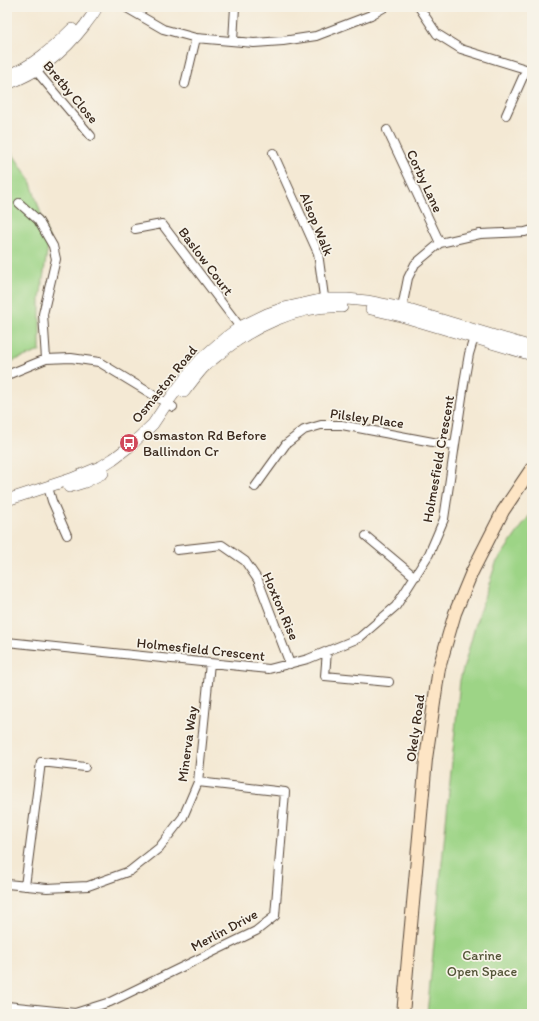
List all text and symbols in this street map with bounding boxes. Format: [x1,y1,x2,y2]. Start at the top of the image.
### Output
street label: Bretby Close [39,58,102,127]
street label: Corby Lane [403,147,447,216]
street label: Alsop Walk [296,190,337,258]
street label: Baslow Court [174,224,237,299]
street label: Osmaston Road [128,342,201,426]
street label: Holmesfield Crescent [419,394,458,524]
street label: Pilsley Place [329,405,405,432]
place label: Osmaston Rd Before Ballindon Cr [143,427,267,460]
bus stop icon: Osmaston Rd Before Ballindon Cr [118,432,140,454]
street label: Hoxton Rise [259,570,303,643]
street label: Holmesfield Crescent [136,634,266,665]
street label: Okely Road [402,693,429,763]
street label: Minerva Way [174,705,201,783]
street label: Merlin Drive [188,906,261,955]
park label: Carine Open Space [447,947,517,980]

